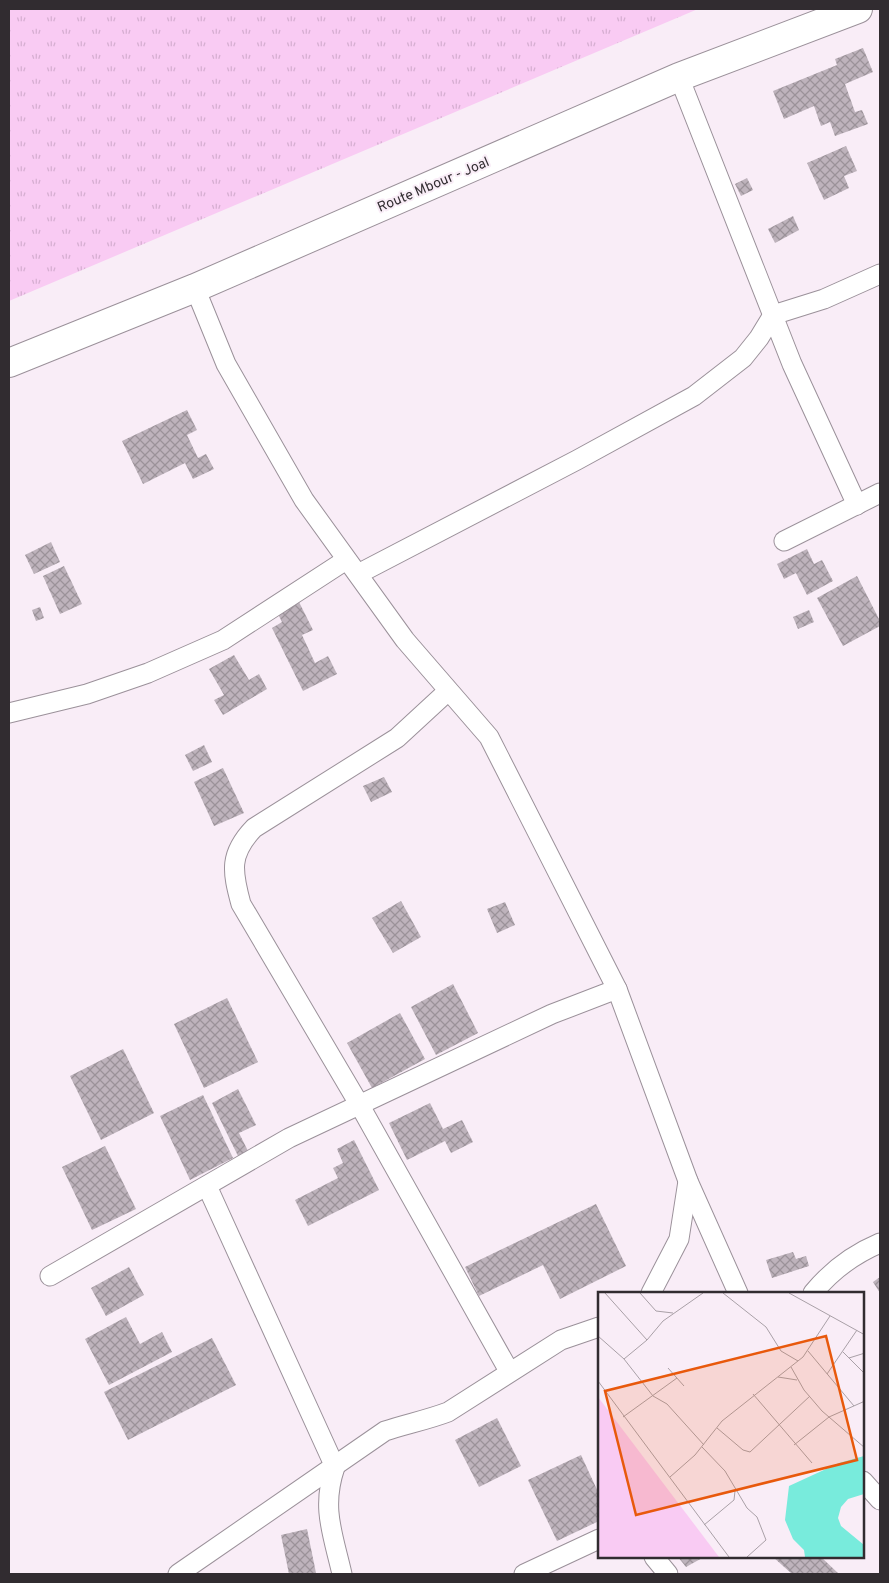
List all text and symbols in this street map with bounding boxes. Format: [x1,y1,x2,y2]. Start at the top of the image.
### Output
street label: Route Mbour - Joal [375,154,492,217]
inset map [598,1292,864,1558]

